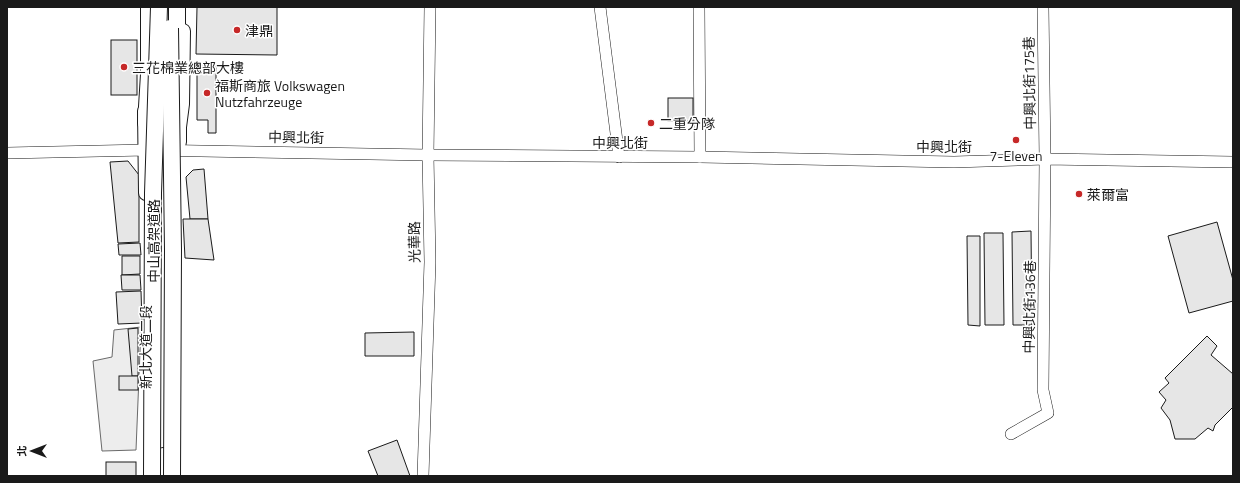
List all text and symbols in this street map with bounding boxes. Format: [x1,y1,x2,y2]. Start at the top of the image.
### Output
place label: 津鼎 [245,20,273,41]
marker: 津鼎 [232,25,242,35]
street label: 中興北街175巷 [1018,36,1040,130]
place label: 三花棉業總部大樓 [132,57,244,78]
marker: 三花棉業總部大樓 [119,62,129,72]
place label: 福斯商旅 Volkswagen Nutzfahrzeuge [215,75,345,112]
marker: 福斯商旅 Volkswagen Nutzfahrzeuge [202,88,212,98]
place label: 二重分隊 [659,113,715,134]
marker: 二重分隊 [646,118,656,128]
street label: 中興北街 [268,126,324,148]
street label: 中興北街 [592,132,648,153]
marker: 7-Eleven [1011,135,1021,145]
street label: 中興北街 [916,136,972,157]
place label: 7-Eleven [989,145,1043,166]
place label: 萊爾富 [1087,184,1129,205]
marker: 萊爾富 [1074,189,1084,199]
street label: 中山高架道路 [143,199,164,283]
street label: 光華路 [403,221,425,263]
street label: 中興北街136巷 [1018,260,1040,354]
street label: 新北大道二段 [135,305,156,389]
north arrow [12,431,52,471]
text: 北 [14,446,30,457]

